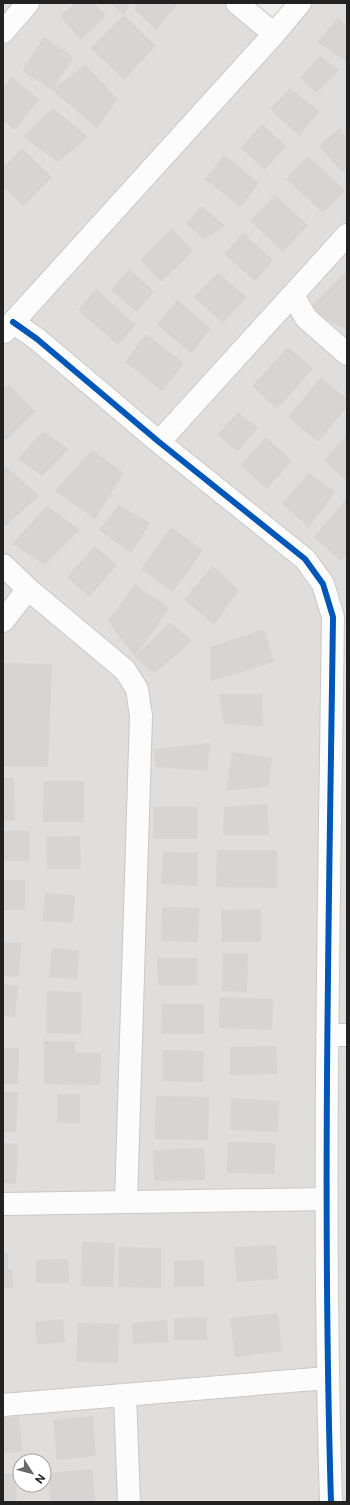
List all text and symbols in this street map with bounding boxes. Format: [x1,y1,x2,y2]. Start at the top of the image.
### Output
north arrow [12,1453,52,1493]
text: N [33,1472,47,1486]

